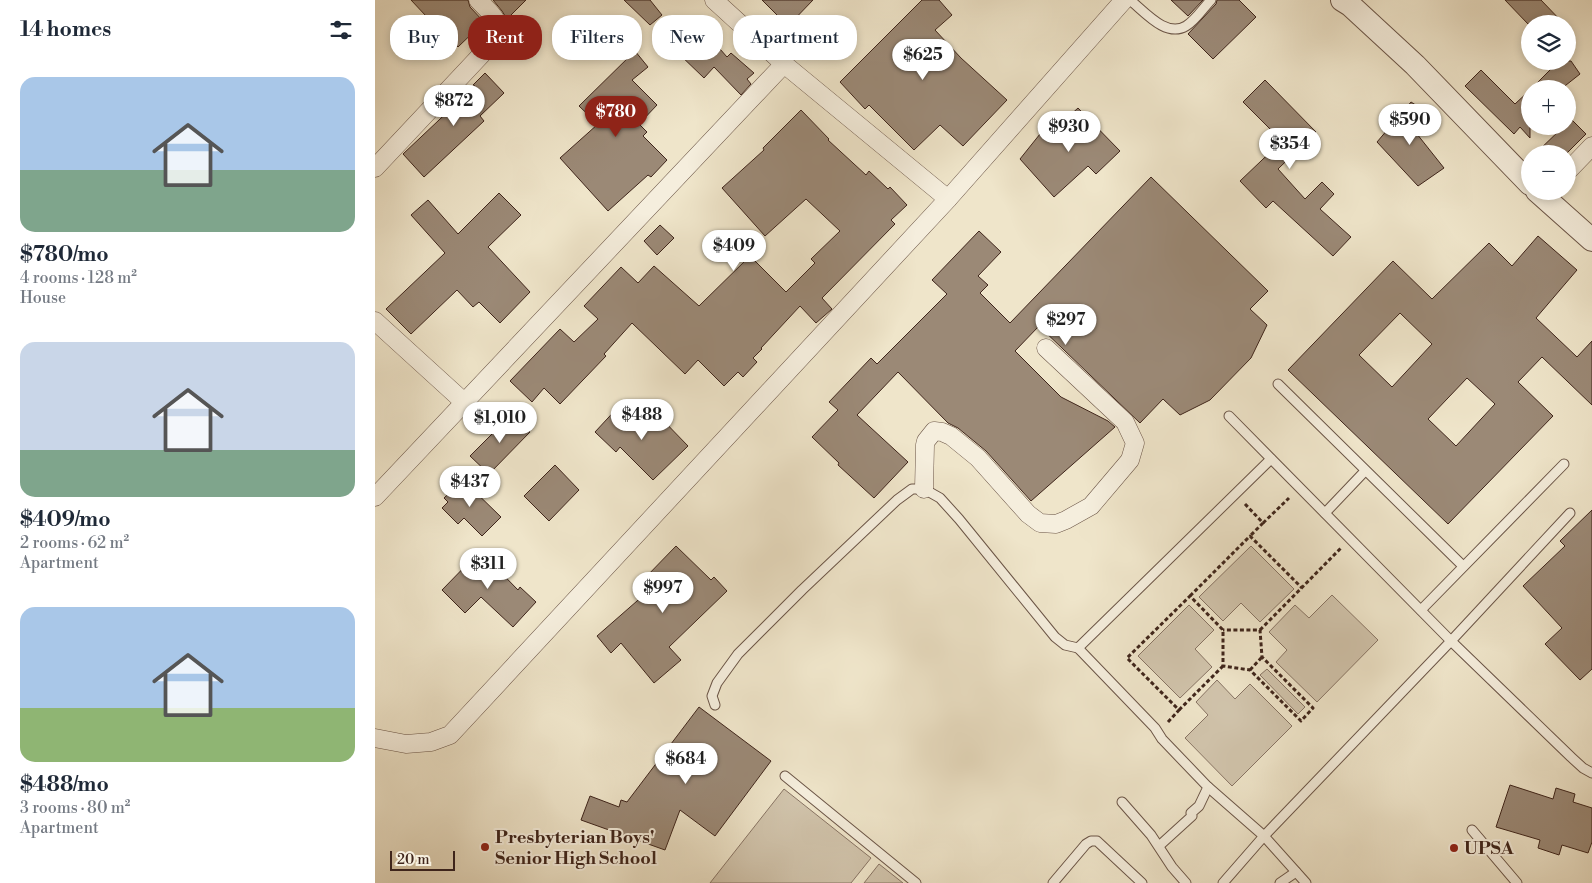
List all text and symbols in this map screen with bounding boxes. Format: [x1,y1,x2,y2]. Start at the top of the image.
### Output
chip: Buy [390,15,458,60]
chip: Rent [468,15,542,60]
chip: Filters [552,15,642,60]
chip: New [652,15,723,60]
chip: Apartment [733,15,857,60]
map controls [1521,15,1576,200]
button: layers [1521,15,1576,70]
icon: filters [327,16,355,44]
text: 14 homes [20,17,111,43]
pin: $625 [893,38,953,81]
text: $625 [903,45,943,65]
button: + [1521,80,1576,135]
pin: $872 [424,84,484,127]
text: $872 [435,91,473,111]
pin: $780 [586,96,646,138]
text: $780 [596,102,636,122]
pin: $590 [1380,104,1440,146]
icon: home [143,110,233,200]
pin: $930 [1039,110,1099,153]
text: $590 [1389,110,1431,130]
text: $930 [1049,117,1089,137]
pin: $354 [1260,128,1320,170]
text: $354 [1270,134,1310,154]
button: − [1521,145,1576,200]
pin: $409 [704,230,764,272]
text: $409 [713,236,755,256]
text: $780/mo [20,242,109,268]
text: 4 rooms · 128 m² [20,268,137,288]
text: House [20,288,66,308]
pin: $297 [1036,304,1096,346]
text: $297 [1046,310,1086,330]
icon: home [143,375,233,465]
pin: $488 [612,398,672,441]
pin: $1,010 [459,402,541,444]
text: $488 [622,405,662,425]
text: $1,010 [474,408,526,428]
pin: $437 [440,466,500,508]
text: $437 [451,472,489,492]
text: $409/mo [20,507,111,533]
text: 2 rooms · 62 m² [20,533,129,553]
pin: $311 [458,548,518,590]
text: Apartment [20,553,99,573]
text: $311 [471,554,505,574]
pin: $997 [633,572,693,614]
text: $997 [643,578,683,598]
icon: home [143,640,233,730]
pin: $684 [656,742,716,785]
text: $684 [666,749,706,769]
text: $488/mo [20,772,109,798]
text: 3 rooms · 80 m² [20,798,130,818]
text: Apartment [20,818,99,838]
place label: Presbyterian Boys' Senior High School [495,826,657,870]
place label: UPSA [1464,837,1515,860]
marker: Presbyterian Boys' Senior High School [479,841,491,853]
marker: UPSA [1448,842,1460,854]
scale bar [390,848,455,871]
text: 20 m [397,851,429,869]

